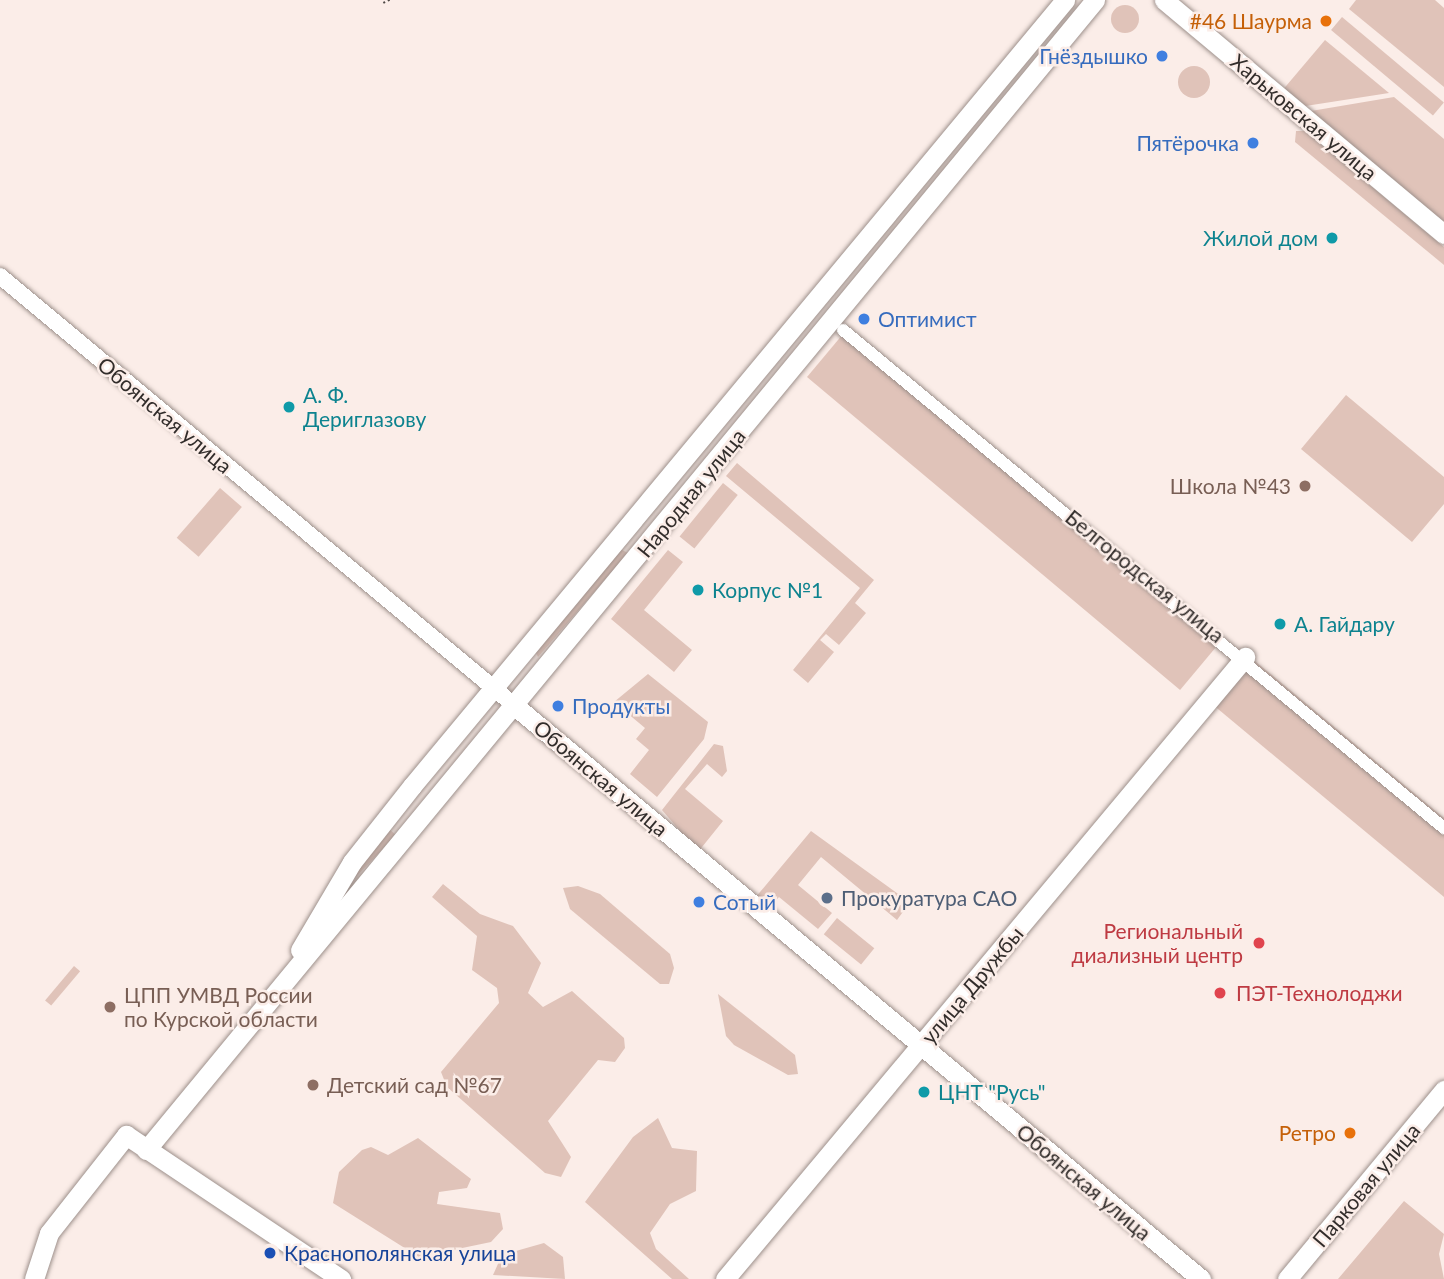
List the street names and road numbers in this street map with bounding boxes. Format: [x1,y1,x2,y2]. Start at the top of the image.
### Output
street label: Харьковская улица [1226,49,1382,185]
street label: Обоянская улица [93,352,237,478]
street label: Народная улица [632,424,750,562]
street label: Белгородская улица [1061,504,1229,648]
street label: Обоянская улица [529,715,673,841]
street label: улица Дружбы [916,921,1028,1049]
street label: Парковая улица [1307,1118,1425,1252]
street label: Обоянская улица [1012,1119,1156,1245]

